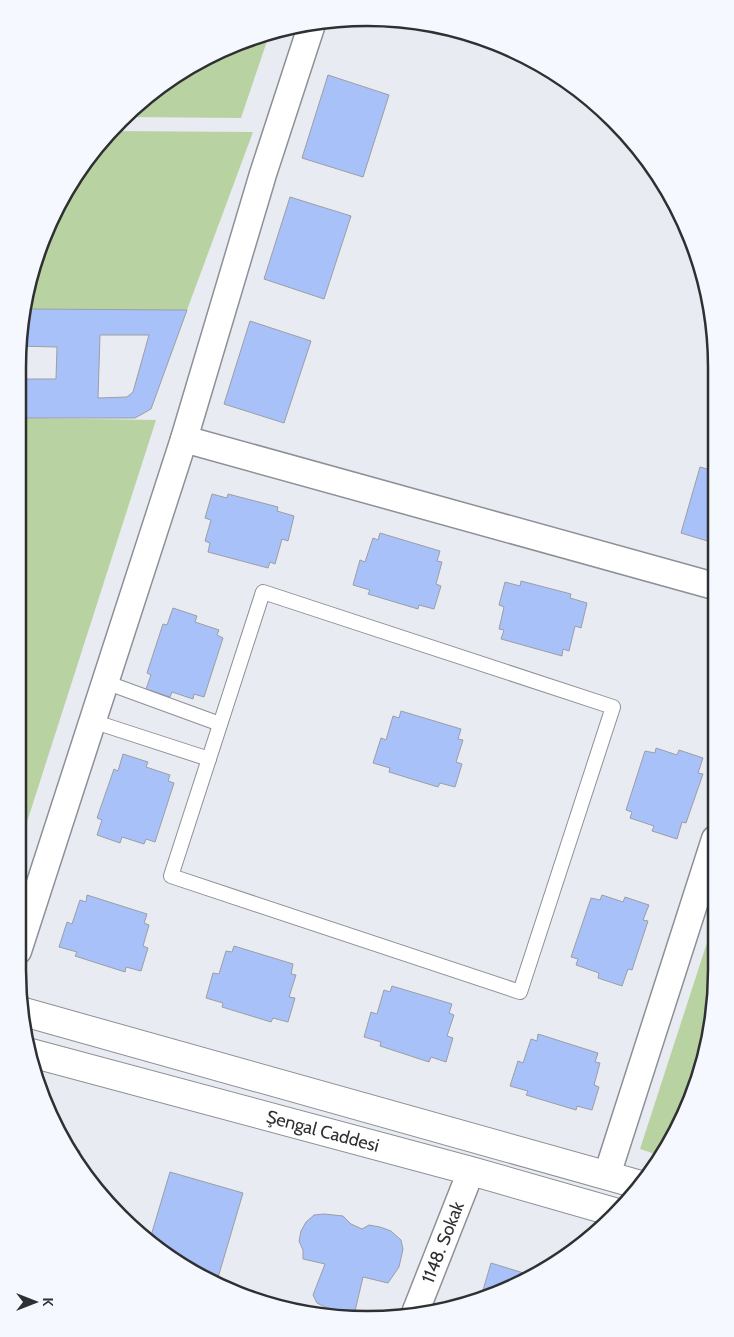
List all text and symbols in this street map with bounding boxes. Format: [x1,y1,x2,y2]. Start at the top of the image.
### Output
street label: Şengal Caddesi [264,1106,382,1157]
street label: 1148. Sokak [417,1197,469,1286]
north arrow [10,1277,60,1327]
text: K [39,1298,57,1307]

